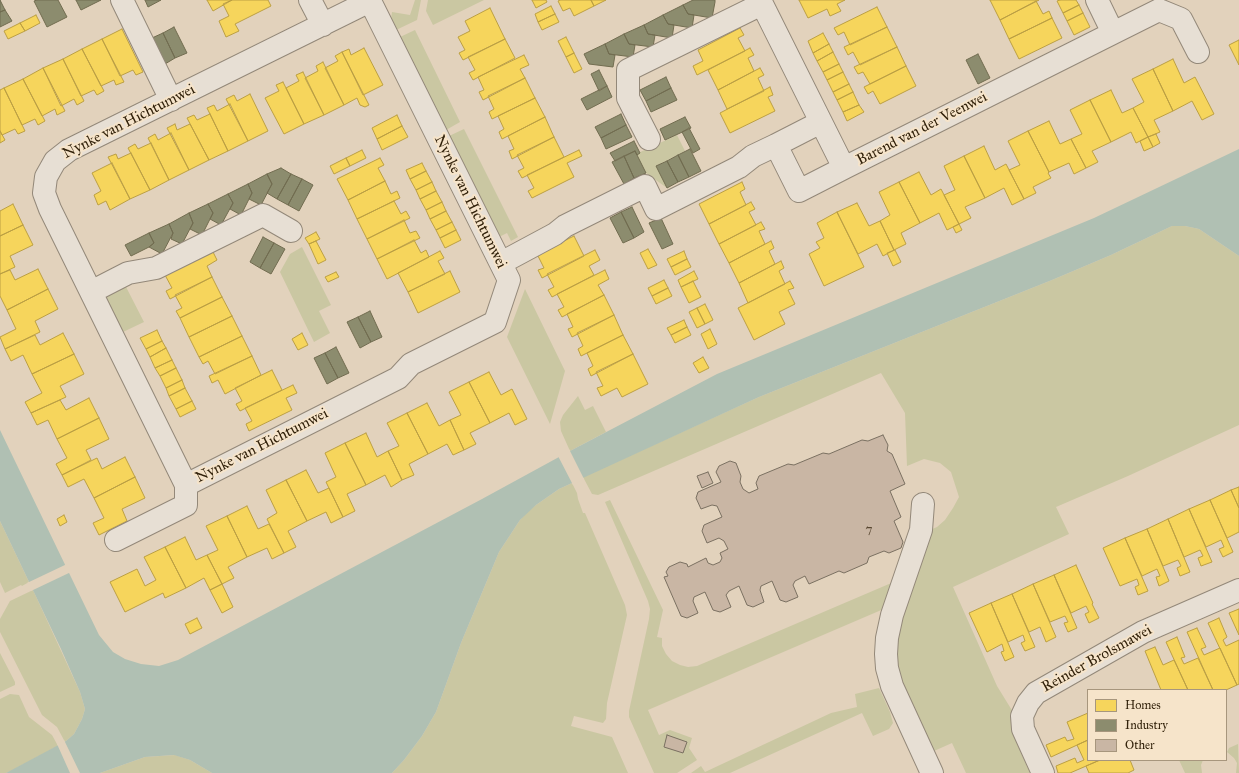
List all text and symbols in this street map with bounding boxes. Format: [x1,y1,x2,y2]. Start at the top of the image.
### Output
street label: Nynke van Hichtumwei [60,81,198,163]
street label: Barend van der Veenwei [854,88,990,170]
street label: Nynke van Hichtumwei [430,132,510,272]
street label: Nynke van Hichtumwei [193,405,331,487]
house number: 7 [866,522,872,538]
street label: Reinder Brolsmawei [1039,621,1155,697]
legend [1087,689,1227,761]
text: Homes [1125,698,1161,712]
text: Industry [1125,718,1168,732]
text: Other [1125,738,1155,752]

